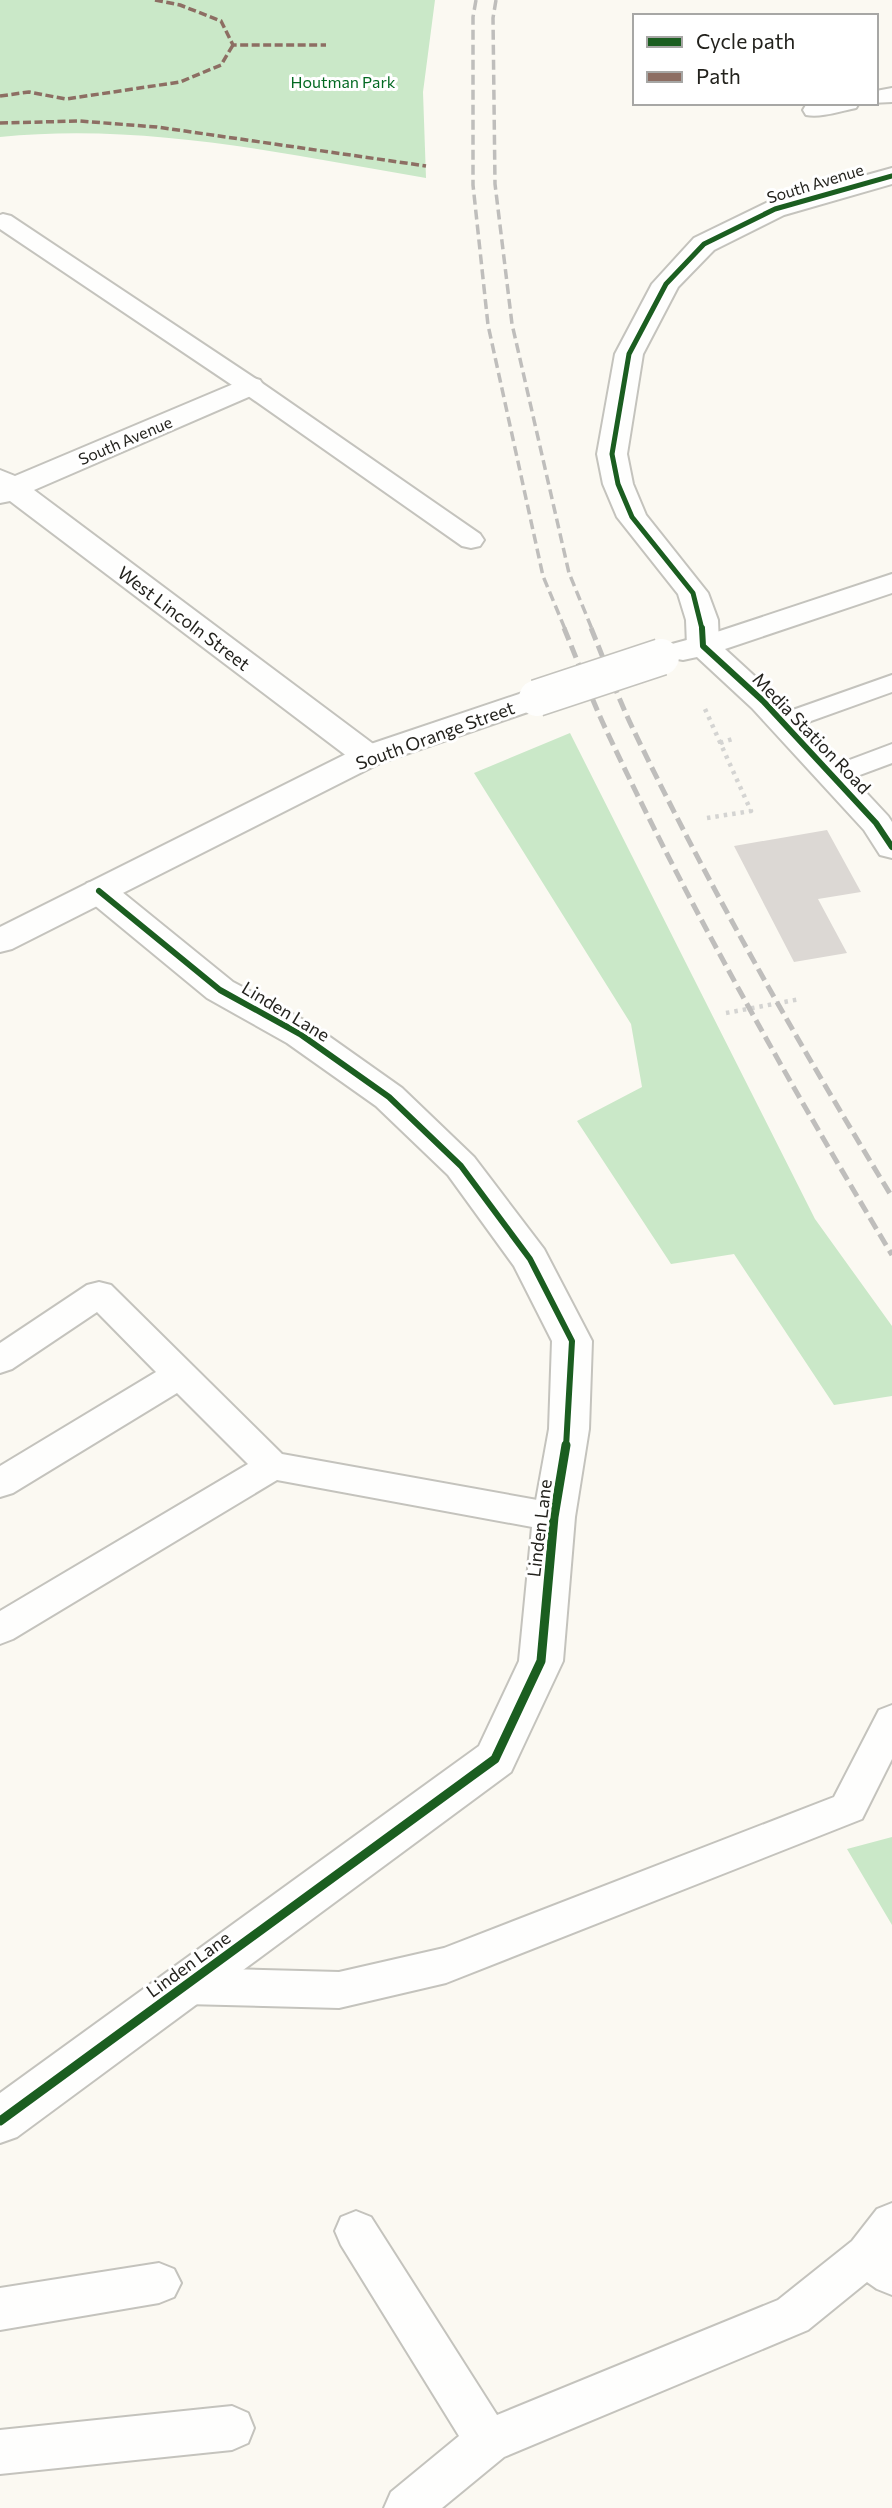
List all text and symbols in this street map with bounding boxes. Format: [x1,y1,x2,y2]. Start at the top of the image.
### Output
legend [633,14,878,105]
text: Cycle path [696,28,795,53]
text: Path [696,63,741,88]
park label: Houtman Park [290,72,396,91]
street label: South Avenue [764,159,866,207]
street label: South Avenue [75,412,175,468]
street label: West Lincoln Street [114,561,254,675]
street label: Media Station Road [748,668,876,798]
street label: South Orange Street [353,696,517,774]
street label: Linden Lane [238,976,334,1046]
street label: Linden Lane [522,1478,556,1578]
street label: Linden Lane [142,1926,234,2002]

